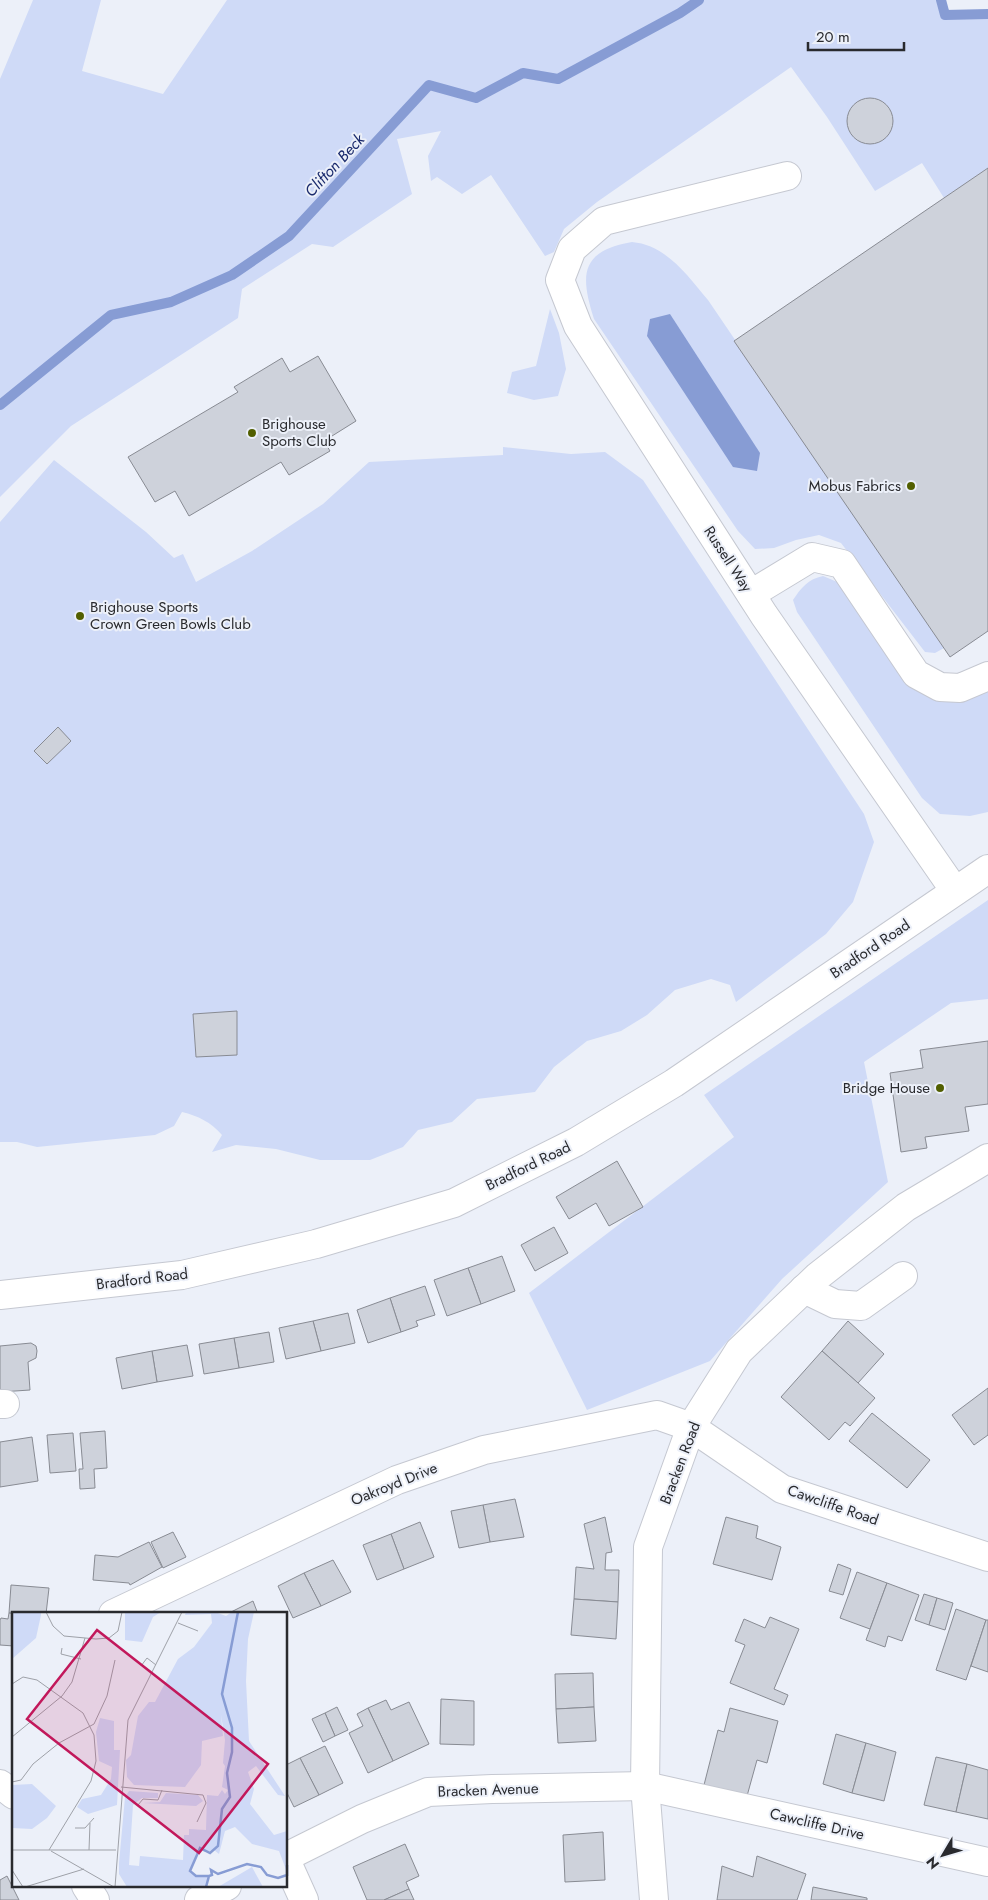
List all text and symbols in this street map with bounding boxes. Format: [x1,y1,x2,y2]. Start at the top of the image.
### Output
scale bar [808,20,904,52]
text: 20 m [816,26,850,48]
water label: Clifton Beck [299,128,370,202]
place label: Brighouse Sports Club [262,413,337,452]
marker: Brighouse Sports Club [246,427,258,439]
place label: Mobus Fabrics [809,475,901,497]
marker: Mobus Fabrics [905,480,917,492]
street label: Russell Way [698,522,758,597]
place label: Brighouse Sports Crown Green Bowls Club [90,596,251,635]
marker: Brighouse Sports Crown Green Bowls Club [74,610,86,622]
street label: Bradford Road [826,914,914,984]
place label: Bridge House [843,1077,930,1099]
marker: Bridge House [934,1082,946,1094]
street label: Bradford Road [482,1136,574,1196]
street label: Bradford Road [95,1262,189,1296]
street label: Bracken Road [654,1419,706,1507]
street label: Oakroyd Drive [347,1457,441,1511]
street label: Cawcliffe Road [784,1479,882,1531]
inset map [12,1612,288,1888]
street label: Bracken Avenue [437,1777,539,1803]
street label: Cawcliffe Drive [768,1802,867,1846]
north arrow [918,1830,968,1880]
text: N [921,1852,944,1874]

